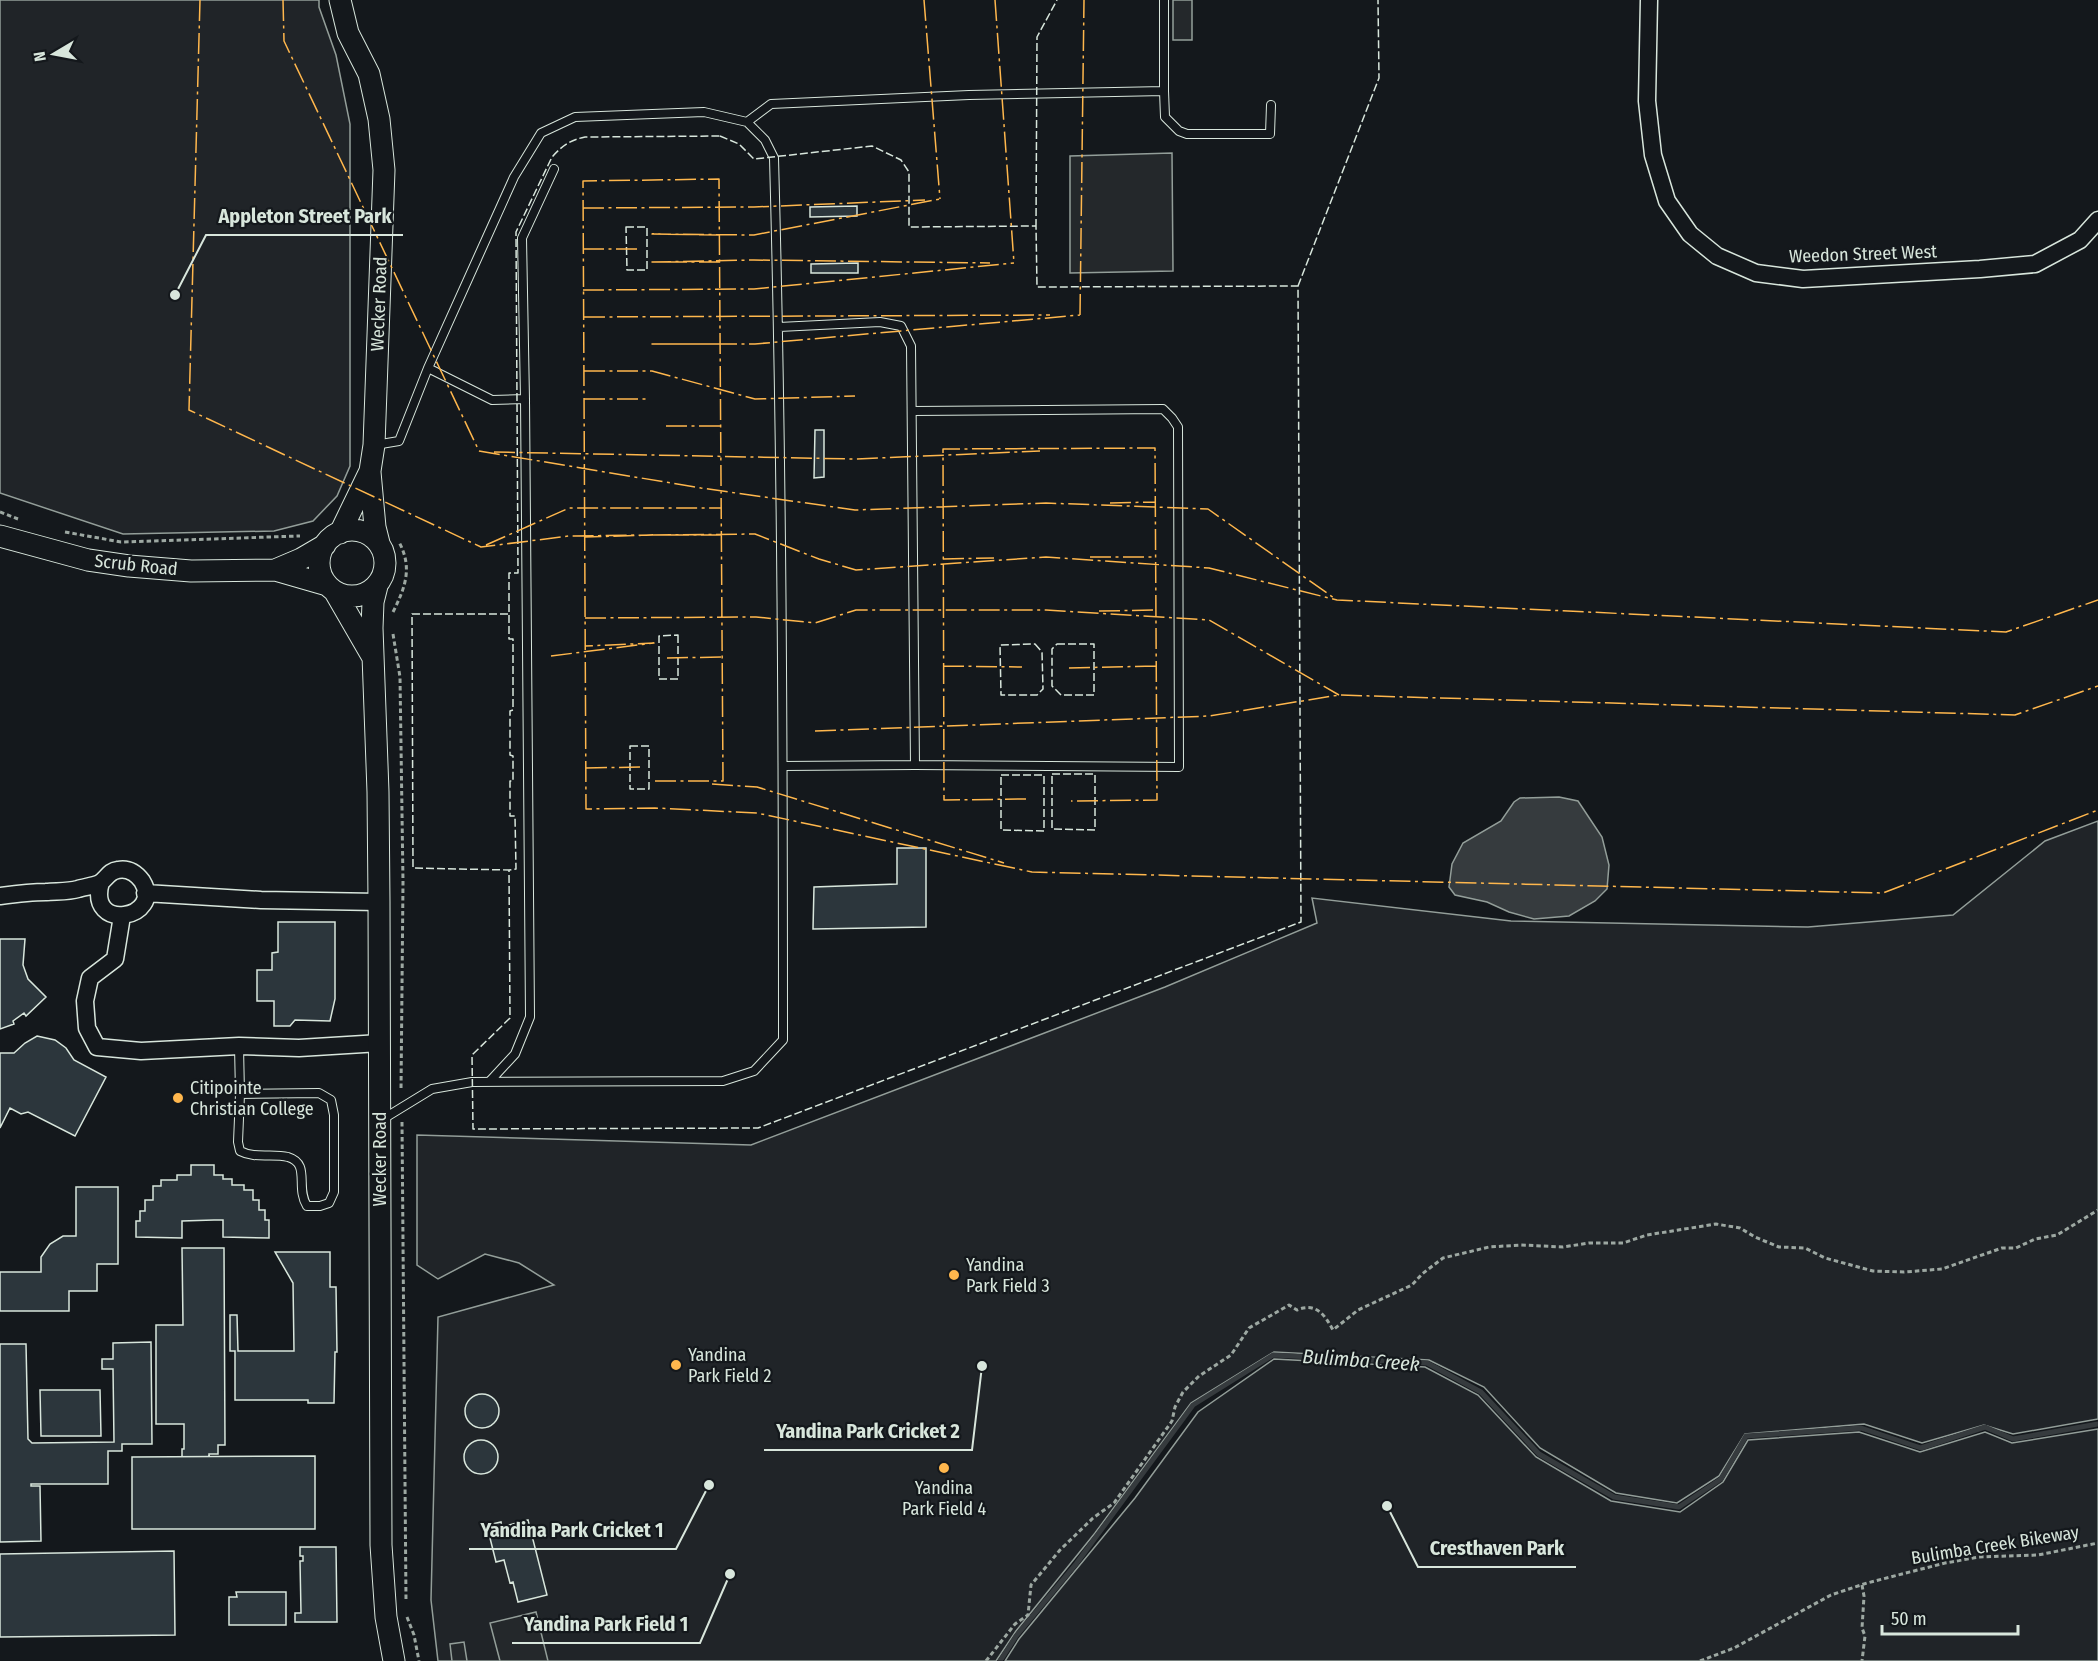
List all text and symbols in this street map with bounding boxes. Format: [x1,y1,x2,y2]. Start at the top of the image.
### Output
north arrow [24,24,84,84]
text: N [30,50,50,63]
callout: Appleton Street Park [206,197,403,235]
text: Appleton Street Park [217,204,392,228]
street label: Weedon Street West [1789,240,1938,268]
street label: Wecker Road [366,256,392,352]
street label: Scrub Road [93,550,179,580]
place label: Citipointe Christian College [190,1077,314,1120]
marker: Citipointe Christian College [171,1091,185,1105]
street label: Wecker Road [369,1112,391,1206]
place label: Yandina Park Field 3 [966,1254,1050,1297]
marker: Yandina Park Field 3 [947,1268,961,1282]
place label: Yandina Park Field 2 [688,1344,771,1387]
water label: Bulimba Creek [1302,1344,1420,1376]
marker: Yandina Park Field 2 [669,1358,683,1372]
callout: Yandina Park Cricket 2 [764,1412,972,1450]
text: Yandina Park Cricket 2 [775,1419,960,1443]
marker: Yandina Park Field 4 [937,1461,951,1475]
place label: Yandina Park Field 4 [902,1477,986,1520]
callout: Yandina Park Cricket 1 [469,1511,676,1549]
text: Yandina Park Cricket 1 [480,1518,663,1542]
street label: Bulimba Creek Bikeway [1910,1521,2080,1569]
callout: Cresthaven Park [1418,1529,1576,1567]
text: Cresthaven Park [1430,1536,1565,1560]
scale bar [1882,1598,2018,1636]
callout: Yandina Park Field 1 [512,1605,700,1643]
text: 50 m [1891,1608,1927,1630]
text: Yandina Park Field 1 [523,1612,688,1636]

